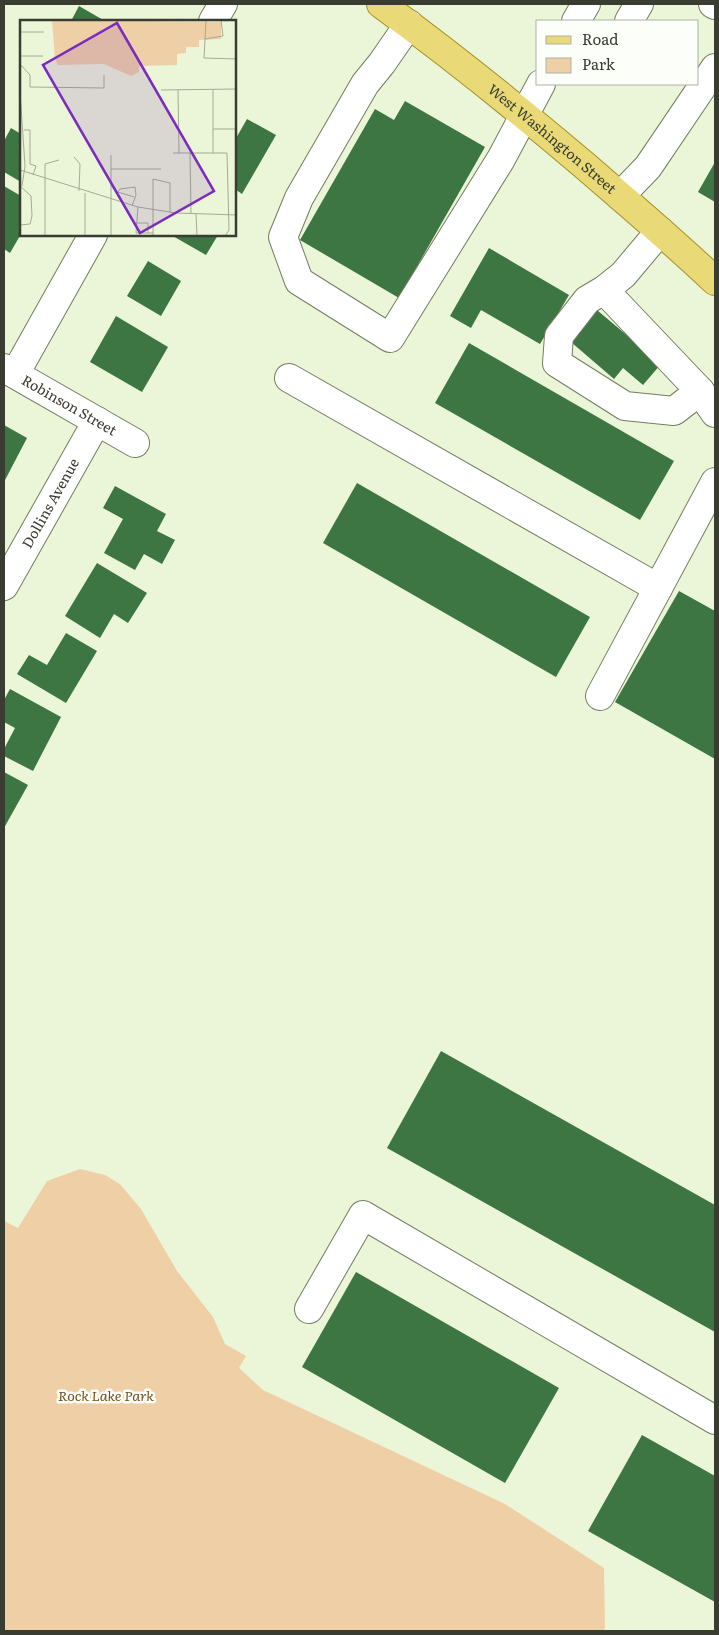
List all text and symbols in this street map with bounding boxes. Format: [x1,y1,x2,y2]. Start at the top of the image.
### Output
inset map [20,20,236,236]
legend [536,20,699,85]
text: Road [582,27,618,50]
text: Park [582,52,616,75]
street label: West Washington Street [484,79,621,198]
street label: Robinson Street [18,369,121,440]
street label: Dollins Avenue [16,454,83,551]
park label: Rock Lake Park [58,1385,154,1405]

